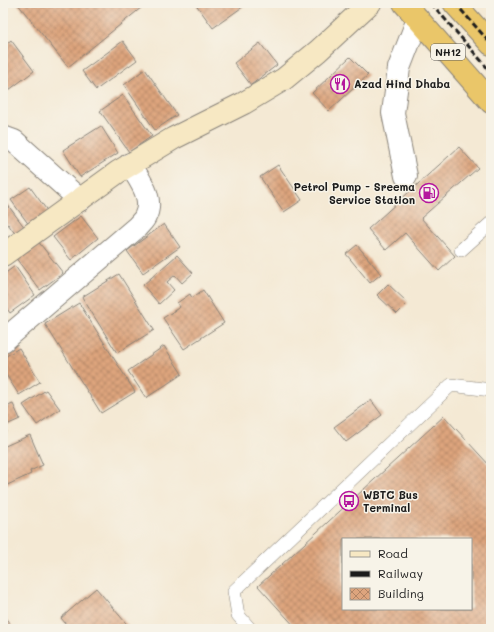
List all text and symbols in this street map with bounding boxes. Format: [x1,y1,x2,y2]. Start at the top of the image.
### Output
road number: NH12 [431,44,465,60]
restaurant icon: Azad Hind Dhaba [329,73,351,95]
place label: Azad Hind Dhaba [354,76,450,91]
place label: Petrol Pump - Sreema Service Station [293,179,415,207]
fuel station icon: Petrol Pump - Sreema Service Station [418,182,440,204]
place label: WBTC Bus Terminal [363,487,418,515]
bus stop icon: WBTC Bus Terminal [338,490,360,512]
legend [342,538,472,610]
text: Road [378,545,408,561]
text: Railway [378,565,423,581]
text: Building [378,585,424,601]

